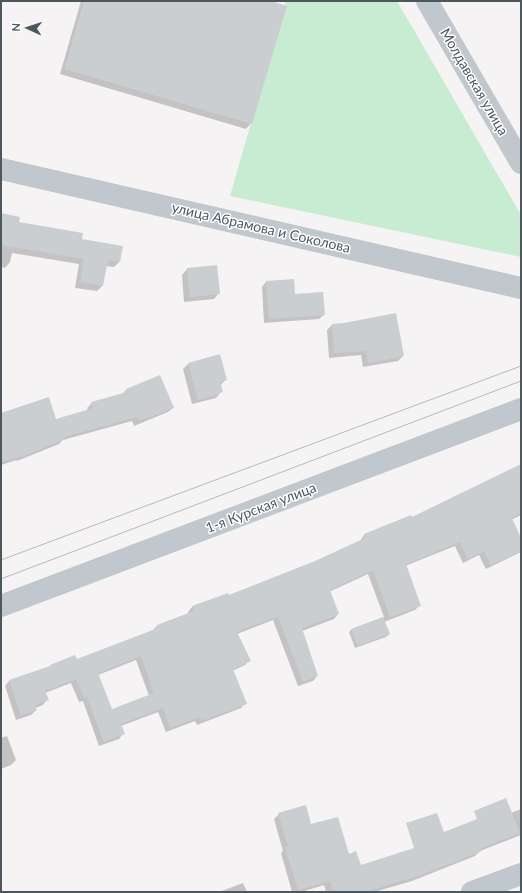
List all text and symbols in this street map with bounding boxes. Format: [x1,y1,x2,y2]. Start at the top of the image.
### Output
north arrow [8,8,48,48]
text: N [9,23,22,32]
street label: Молдавская улица [437,25,511,139]
street label: улица Абрамова и Соколова [170,199,352,257]
street label: 1-я Курская улица [203,479,319,537]

